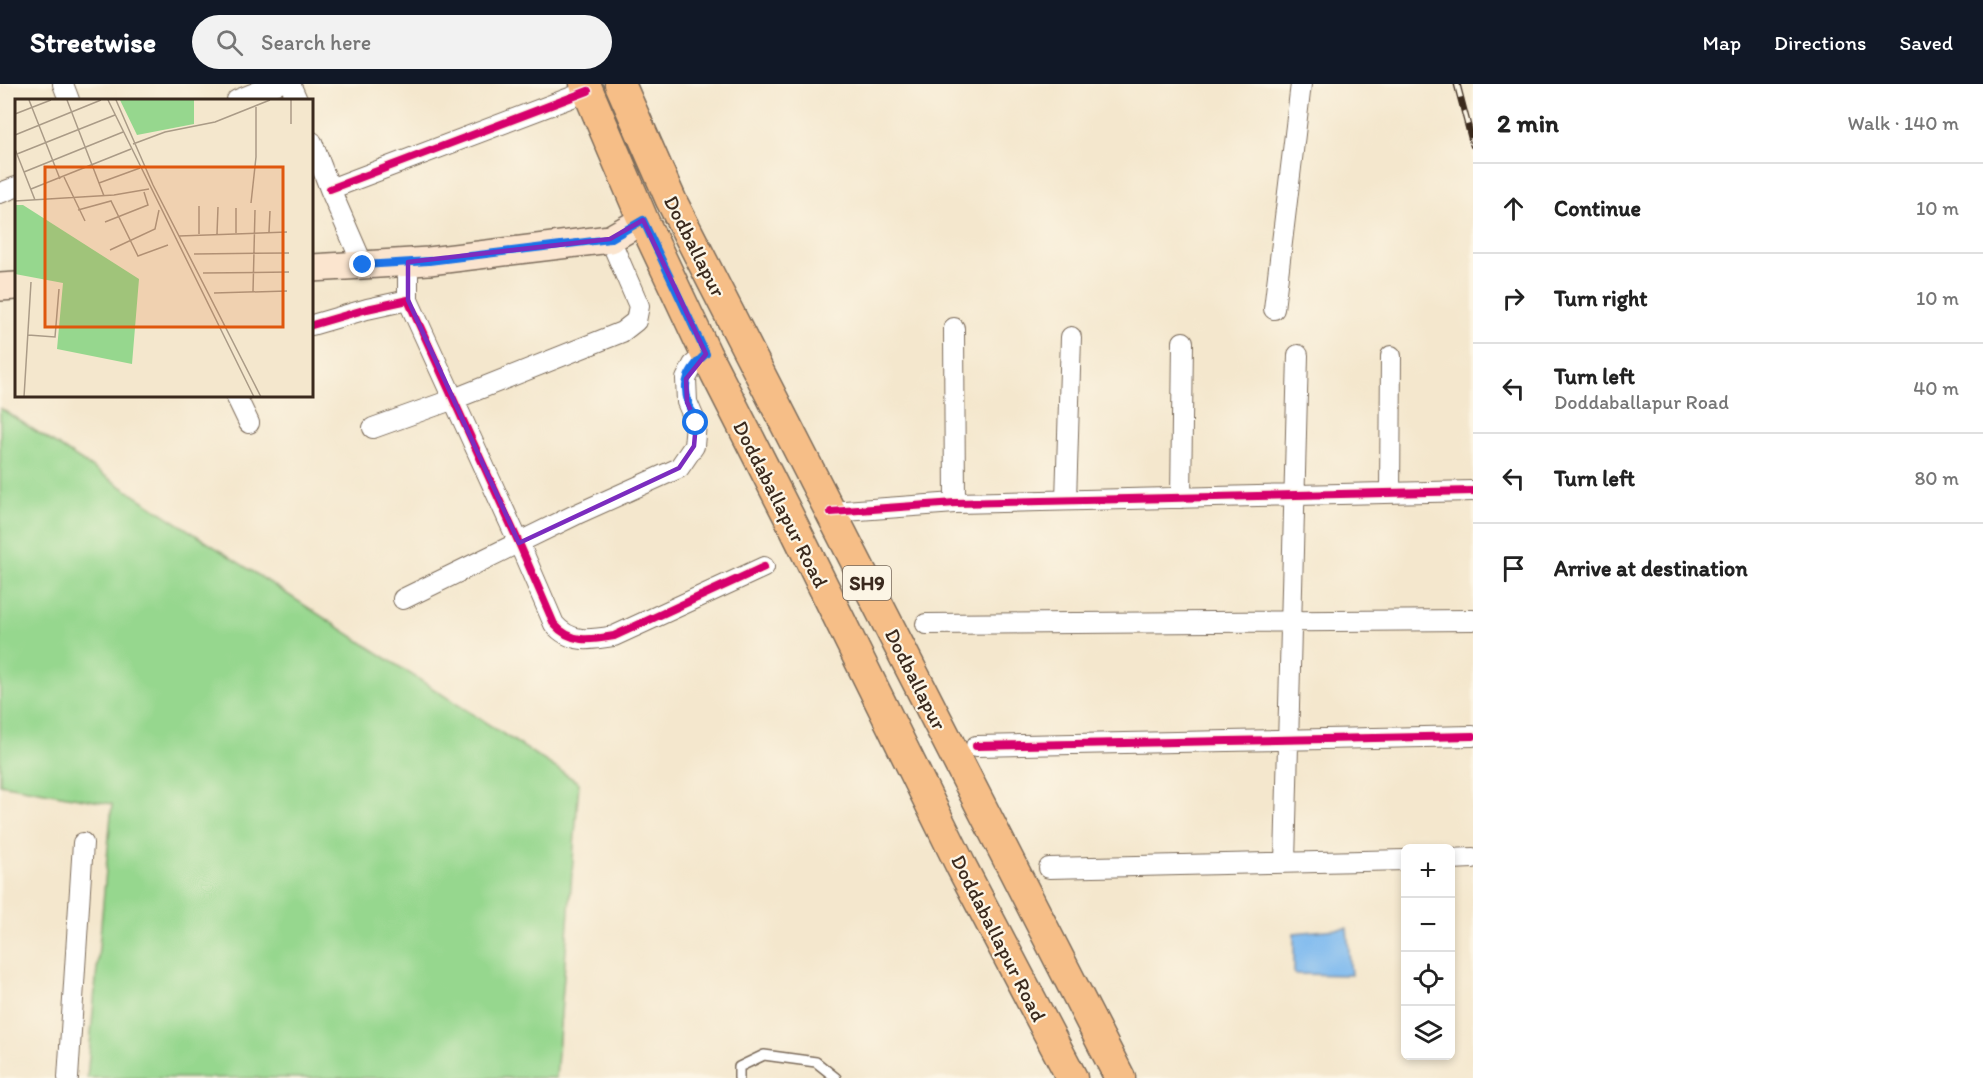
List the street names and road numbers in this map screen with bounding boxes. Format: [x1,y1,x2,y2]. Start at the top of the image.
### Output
street label: Dodballapur [659,191,732,302]
street label: Doddaballapur Road [728,416,834,592]
road number: SH9 [843,566,891,600]
street label: Dodballapur [880,624,953,735]
street label: Doddaballapur Road [946,850,1052,1026]

